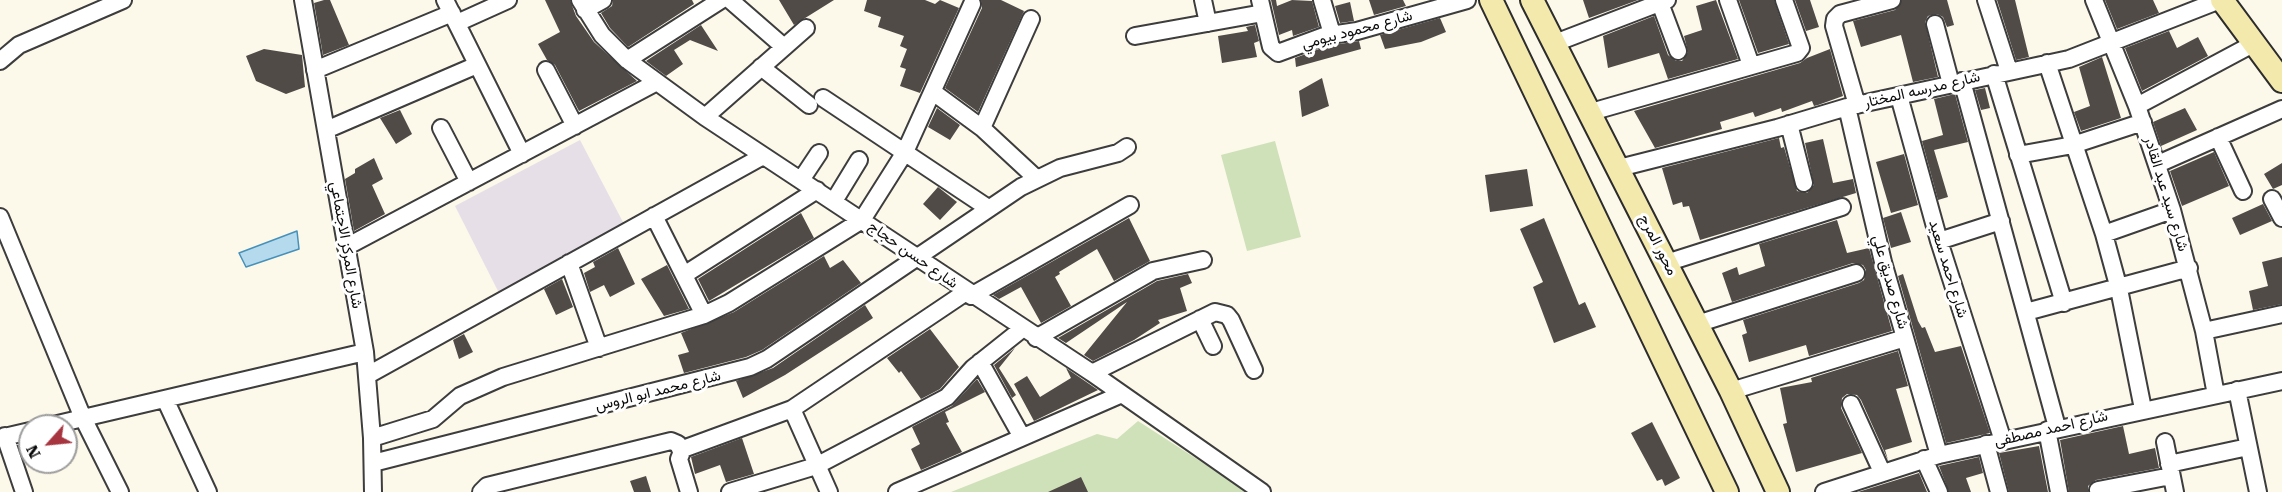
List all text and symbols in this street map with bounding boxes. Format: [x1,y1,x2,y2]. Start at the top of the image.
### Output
street label: شارع محمود بيومي [1300,7,1414,53]
street label: شارع مدرسه المختار [1862,68,1982,112]
street label: شارع سيد عبد القادر [2140,134,2192,254]
street label: شارع المركز الاجتماعي [326,180,366,310]
street label: محور المرج [1635,211,1681,279]
street label: شارع حسن حجاج [865,217,961,293]
street label: شارع احمد سعيد [1925,218,1971,320]
street label: شارع صديق علي [1868,233,1912,331]
street label: شارع محمد ابو الروس [593,367,723,415]
street label: شارع احمد مصطفى [1992,407,2110,451]
north arrow [18,414,78,474]
text: N [22,442,45,461]

